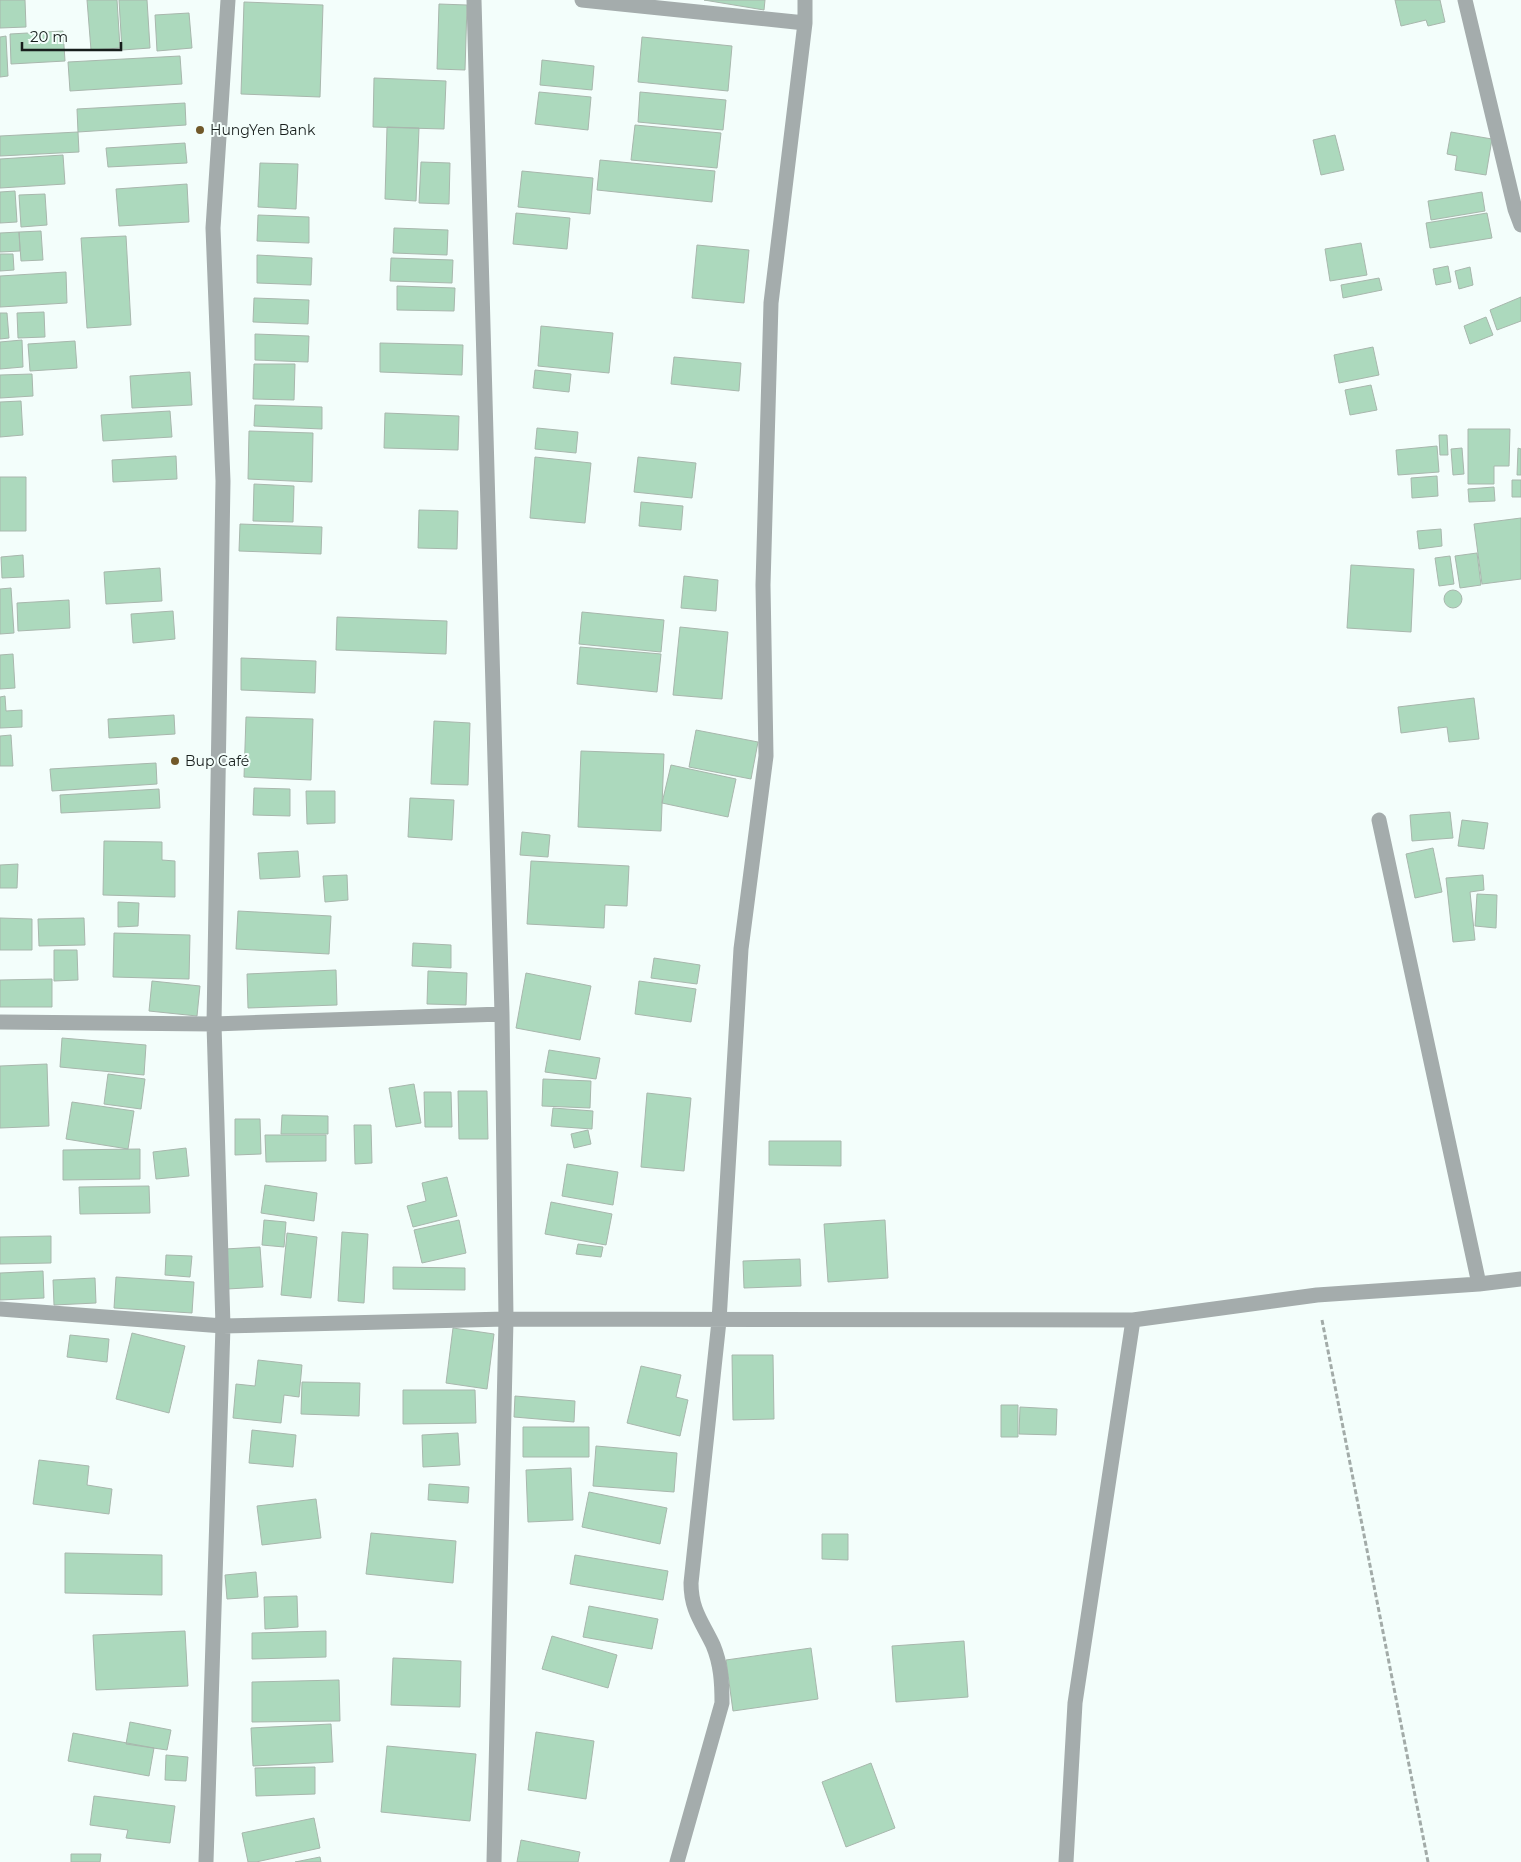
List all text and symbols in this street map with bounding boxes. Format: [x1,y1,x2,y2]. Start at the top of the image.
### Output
scale bar [22,20,121,52]
text: 20 m [30,27,68,46]
place label: HungYen Bank [210,121,316,139]
marker: HungYen Bank [194,124,206,136]
place label: Bup Café [185,752,249,770]
marker: Bup Café [169,755,181,767]

